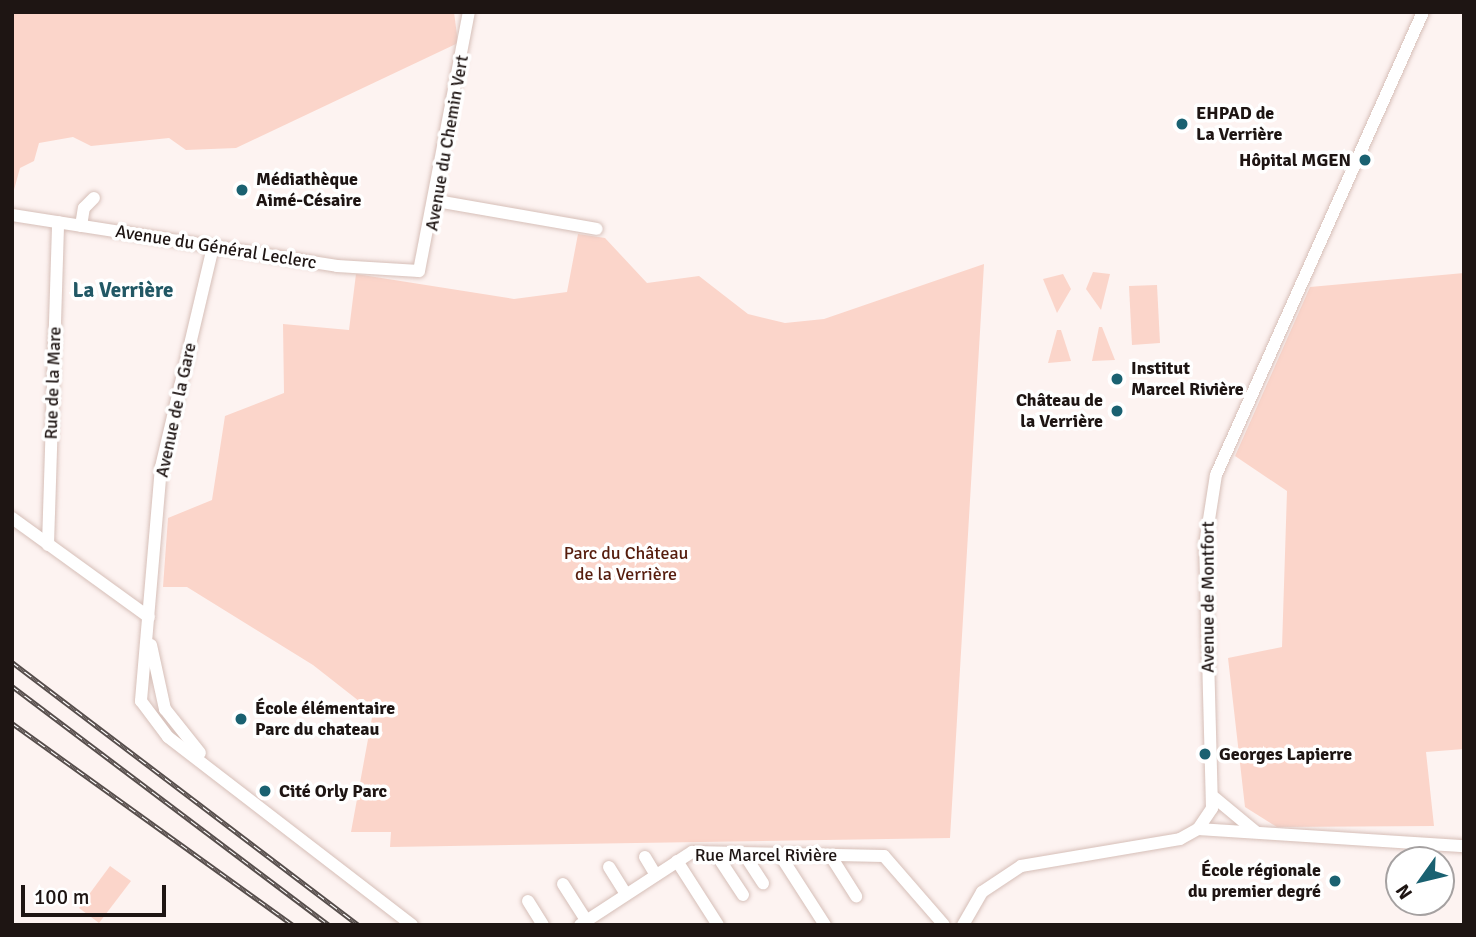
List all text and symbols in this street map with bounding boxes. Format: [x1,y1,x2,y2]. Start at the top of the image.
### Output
street label: Avenue du Chemin Vert [421,53,473,233]
place label: EHPAD de La Verrière [1196,103,1282,146]
marker: EHPAD de La Verrière [1174,116,1190,132]
place label: Hôpital MGEN [1239,149,1351,171]
marker: Hôpital MGEN [1357,152,1373,168]
place label: Médiathèque Aimé-Césaire [256,169,361,212]
marker: Médiathèque Aimé-Césaire [234,182,250,198]
street label: Avenue du Général Leclerc [114,220,318,274]
district label: La Verrière [73,277,173,303]
street label: Rue de la Mare [40,326,66,440]
street label: Avenue de la Gare [151,341,201,479]
place label: Institut Marcel Rivière [1131,358,1244,400]
marker: Institut Marcel Rivière [1109,371,1125,387]
place label: Château de la Verrière [1016,390,1103,432]
marker: Château de la Verrière [1109,403,1125,419]
street label: Avenue de Montfort [1197,521,1219,673]
park label: Parc du Château de la Verrière [564,543,688,586]
place label: École élémentaire Parc du chateau [255,698,395,740]
marker: École élémentaire Parc du chateau [233,711,249,727]
place label: Georges Lapierre [1219,743,1352,765]
marker: Georges Lapierre [1197,746,1213,762]
place label: Cité Orly Parc [279,780,387,802]
marker: Cité Orly Parc [257,783,273,799]
street label: Rue Marcel Rivière [695,844,837,866]
north arrow [1385,846,1455,916]
place label: École régionale du premier degré [1188,860,1321,903]
scale bar [24,870,170,914]
marker: École régionale du premier degré [1327,873,1343,889]
text: N [1391,879,1418,904]
text: 100 m [34,884,89,910]

